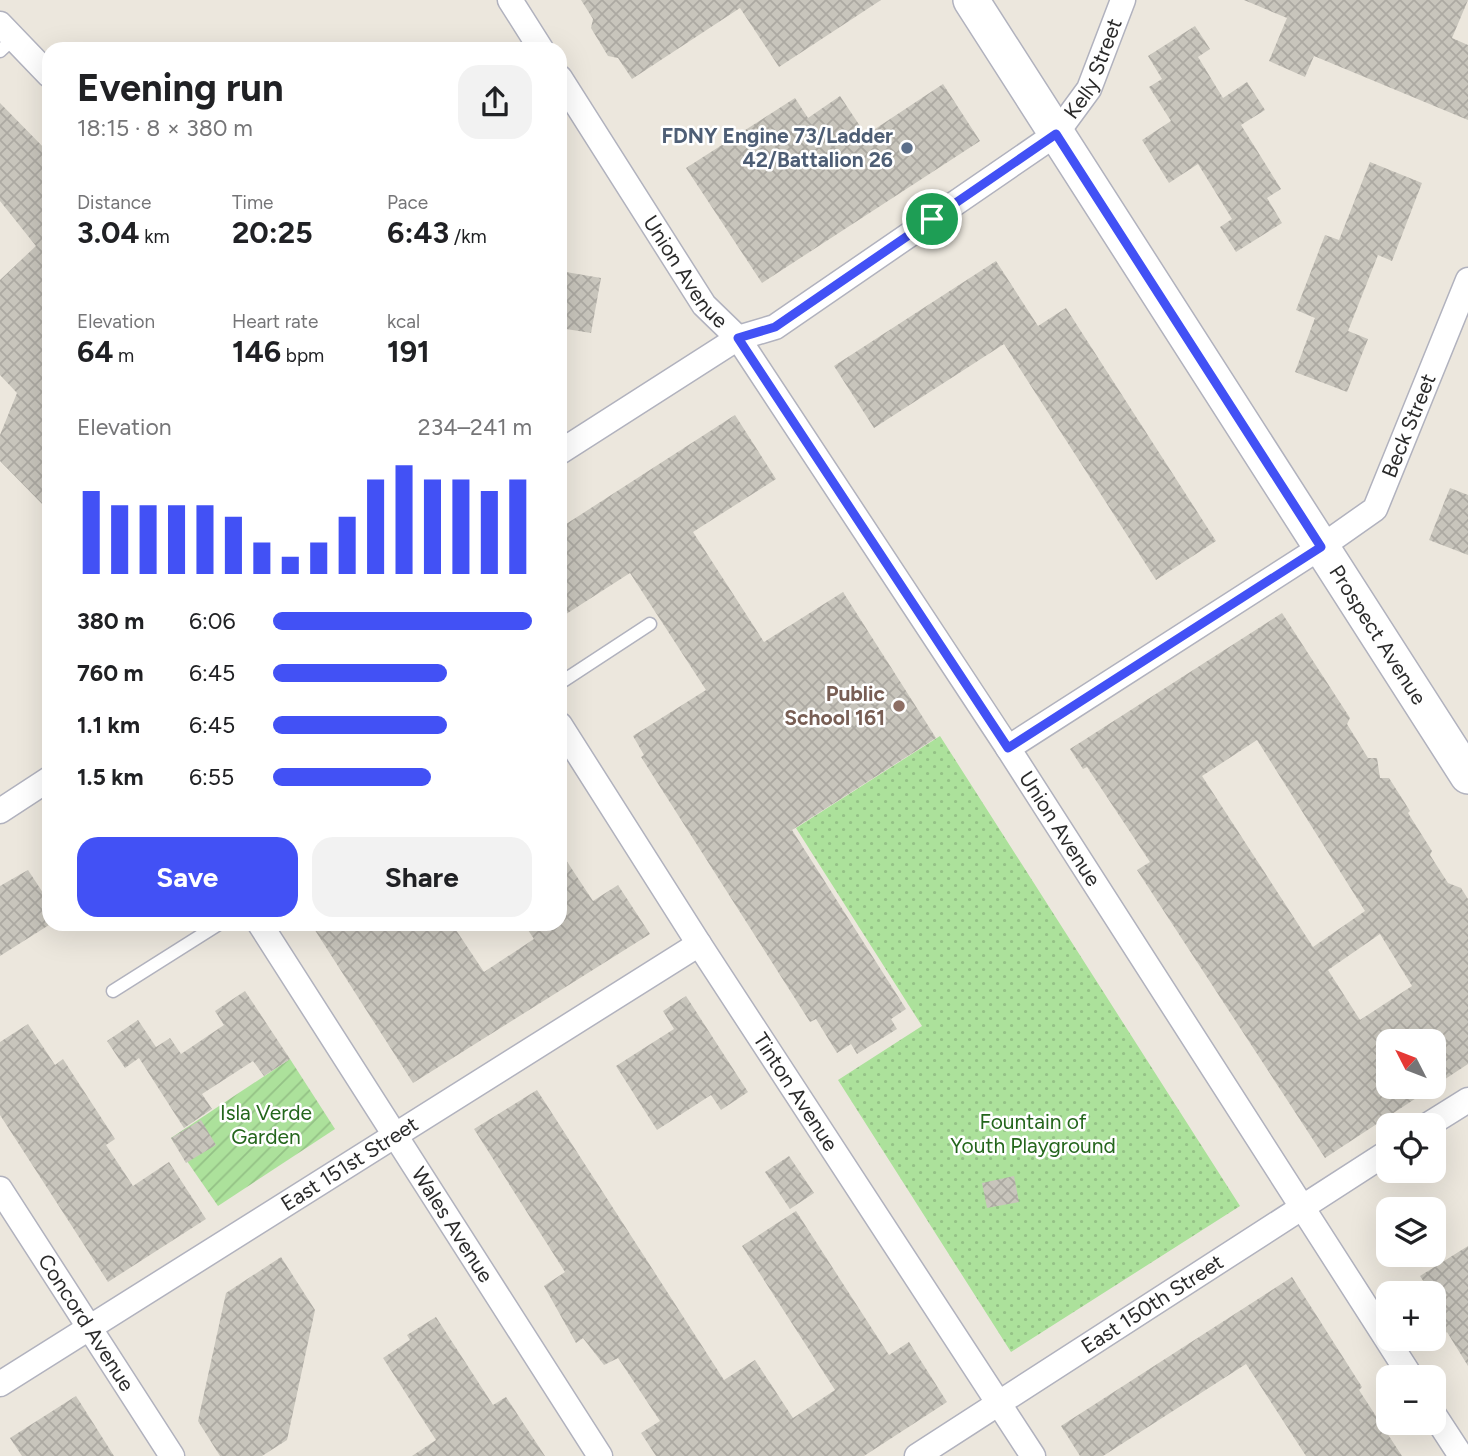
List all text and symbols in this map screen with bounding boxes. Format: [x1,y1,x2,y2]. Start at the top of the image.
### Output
street label: Kelly Street [1058,15,1127,123]
text: Evening run [77,65,284,111]
button: share [458,65,532,139]
text: 18:15 · 8 × 380 m [77,114,253,142]
place label: FDNY Engine 73/Ladder 42/Battalion 26 [661,123,893,172]
marker: FDNY Engine 73/Ladder 42/Battalion 26 [899,140,915,156]
pin [902,189,962,249]
text: Distance [77,191,151,214]
text: Time [232,191,273,214]
text: Pace [387,191,428,214]
icon: arrive [913,200,951,238]
street label: Union Avenue [638,211,733,333]
text: 3.04 [77,214,140,251]
text: 20:25 [232,214,313,251]
text: 6:43 [387,214,449,251]
text: km [140,225,170,248]
text: /km [449,225,487,248]
text: Elevation [77,310,155,333]
text: Heart rate [232,310,318,333]
text: kcal [387,310,420,333]
text: 64 [77,333,113,370]
text: 146 [232,333,281,370]
text: 191 [387,333,430,370]
text: m [113,344,134,367]
text: bpm [281,344,324,367]
street label: Beck Street [1376,370,1441,481]
text: Elevation [77,413,172,441]
text: 234–241 m [418,413,532,441]
street label: Prospect Avenue [1324,560,1432,709]
text: 380 m [77,607,144,635]
text: 6:06 [189,607,236,635]
text: 760 m [77,659,144,687]
text: 6:45 [189,659,235,687]
place label: Public School 161 [784,681,886,730]
marker: Public School 161 [891,698,907,714]
text: 1.1 km [77,711,140,739]
text: 6:45 [189,711,235,739]
text: 1.5 km [77,763,144,791]
text: 6:55 [189,763,234,791]
street label: Union Avenue [1014,766,1106,891]
button: Save [77,837,298,917]
button: Share [312,837,532,917]
street label: Tinton Avenue [748,1028,844,1156]
north arrow [1376,1029,1446,1099]
map controls [1376,1029,1446,1435]
park label: Isla Verde Garden [220,1100,312,1149]
park label: Fountain of Youth Playground [950,1109,1116,1158]
street label: East 151st Street [276,1111,423,1216]
button: locate [1376,1113,1446,1183]
street label: Wales Avenue [407,1162,499,1287]
button: layers [1376,1197,1446,1267]
street label: Concord Avenue [33,1249,140,1396]
street label: East 150th Street [1076,1249,1228,1359]
button: + [1376,1281,1446,1351]
button: − [1376,1365,1446,1435]

